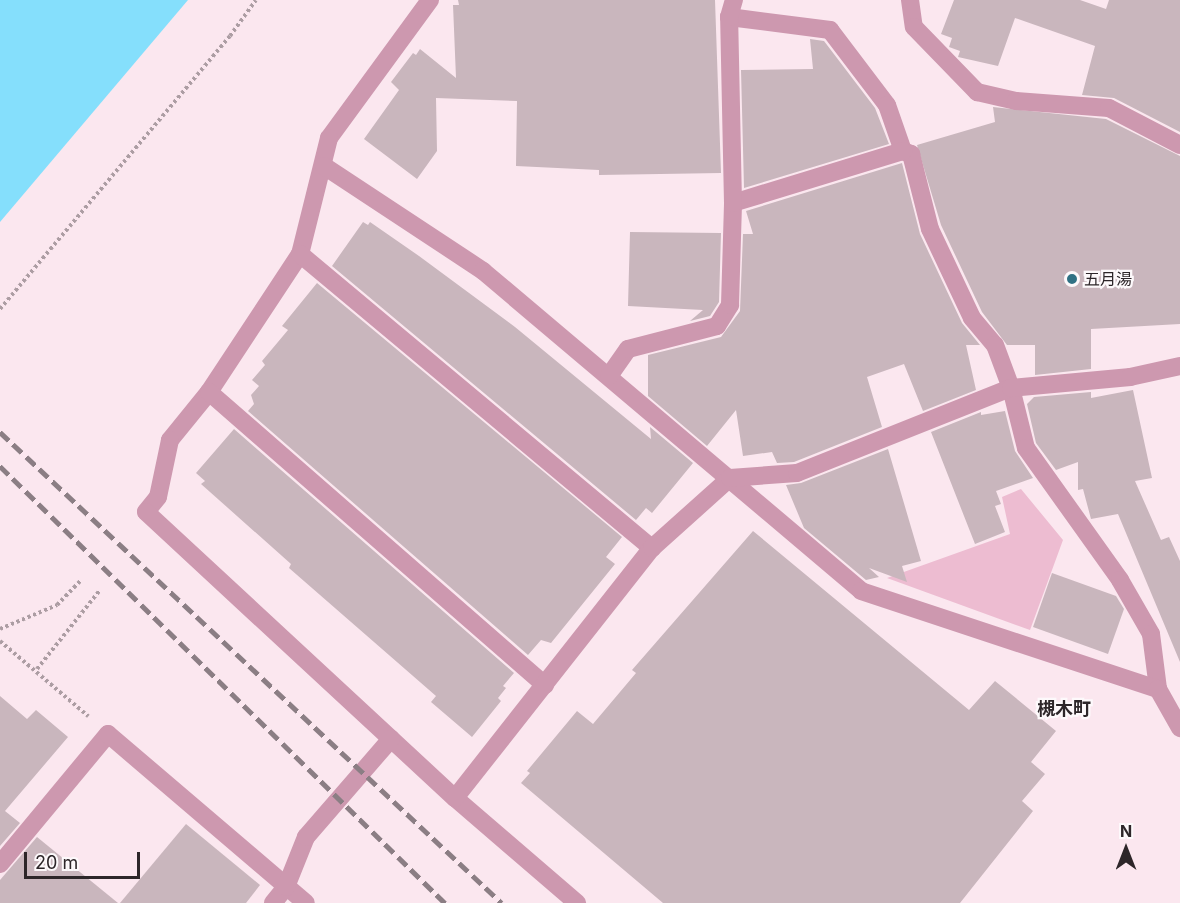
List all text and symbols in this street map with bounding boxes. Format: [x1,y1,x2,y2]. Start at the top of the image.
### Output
place label: 五月湯 [1084,269,1132,289]
marker: 五月湯 [1065,272,1079,286]
district label: 槻木町 [1037,698,1091,720]
north arrow [1096,819,1156,879]
text: N [1120,821,1132,841]
scale bar [27,840,142,878]
text: 20 m [35,852,78,873]

